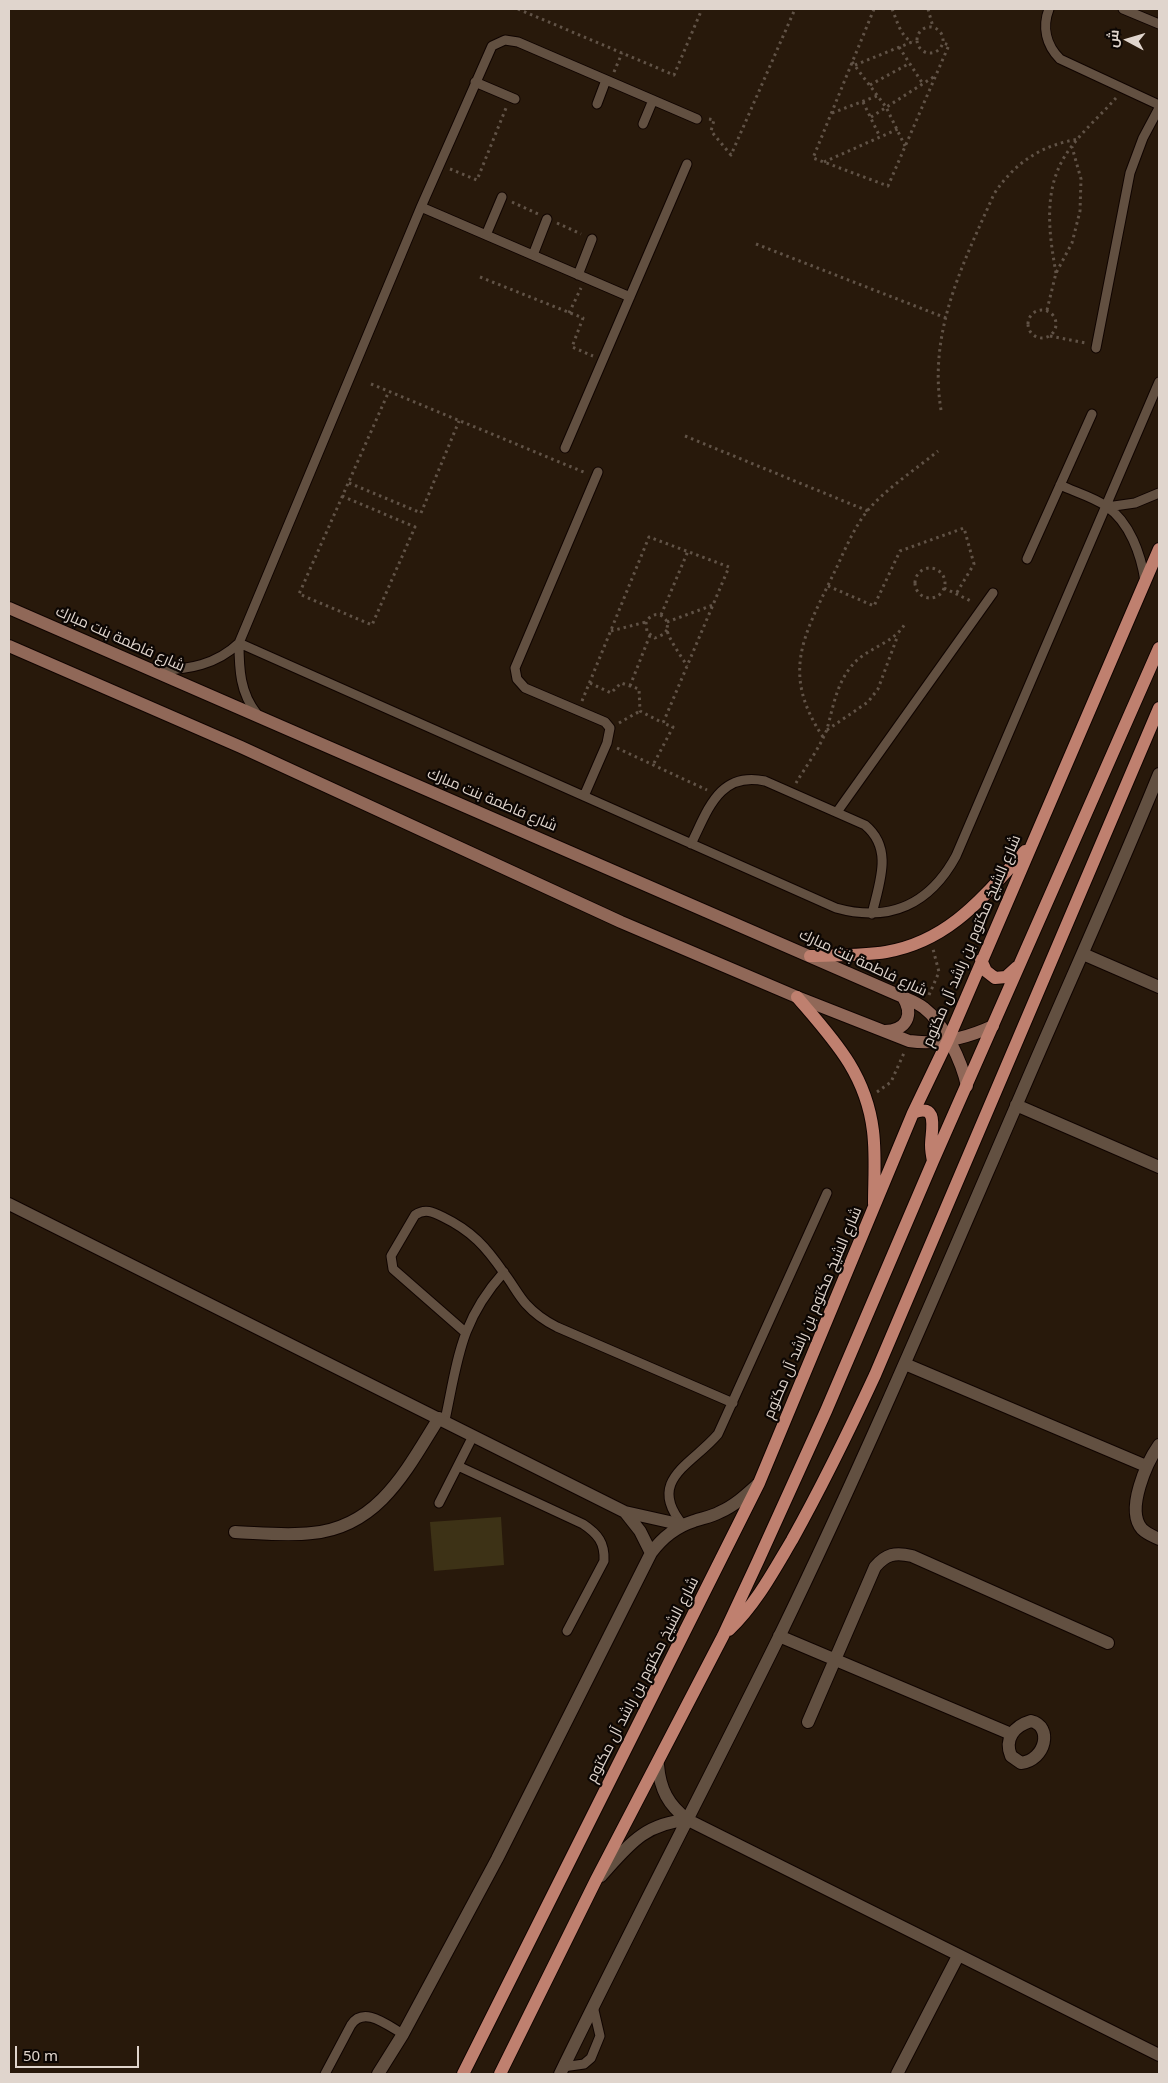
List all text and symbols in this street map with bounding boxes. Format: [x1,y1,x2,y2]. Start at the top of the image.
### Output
north arrow [1103,15,1153,65]
text: ش [1102,28,1123,48]
street label: شارع فاطمة بنت مبارك [53,602,187,676]
street label: شارع فاطمة بنت مبارك [424,765,560,835]
street label: شارع الشيخ مكتوم بن راشد آل مكتوم [919,832,1025,1050]
street label: شارع فاطمة بنت مبارك [796,925,930,1001]
street label: شارع الشيخ مكتوم بن راشد آل مكتوم [760,1204,866,1422]
street label: شارع الشيخ مكتوم بن راشد آل مكتوم [583,1574,703,1786]
scale bar [18,2036,141,2068]
text: 50 m [23,2045,58,2065]

